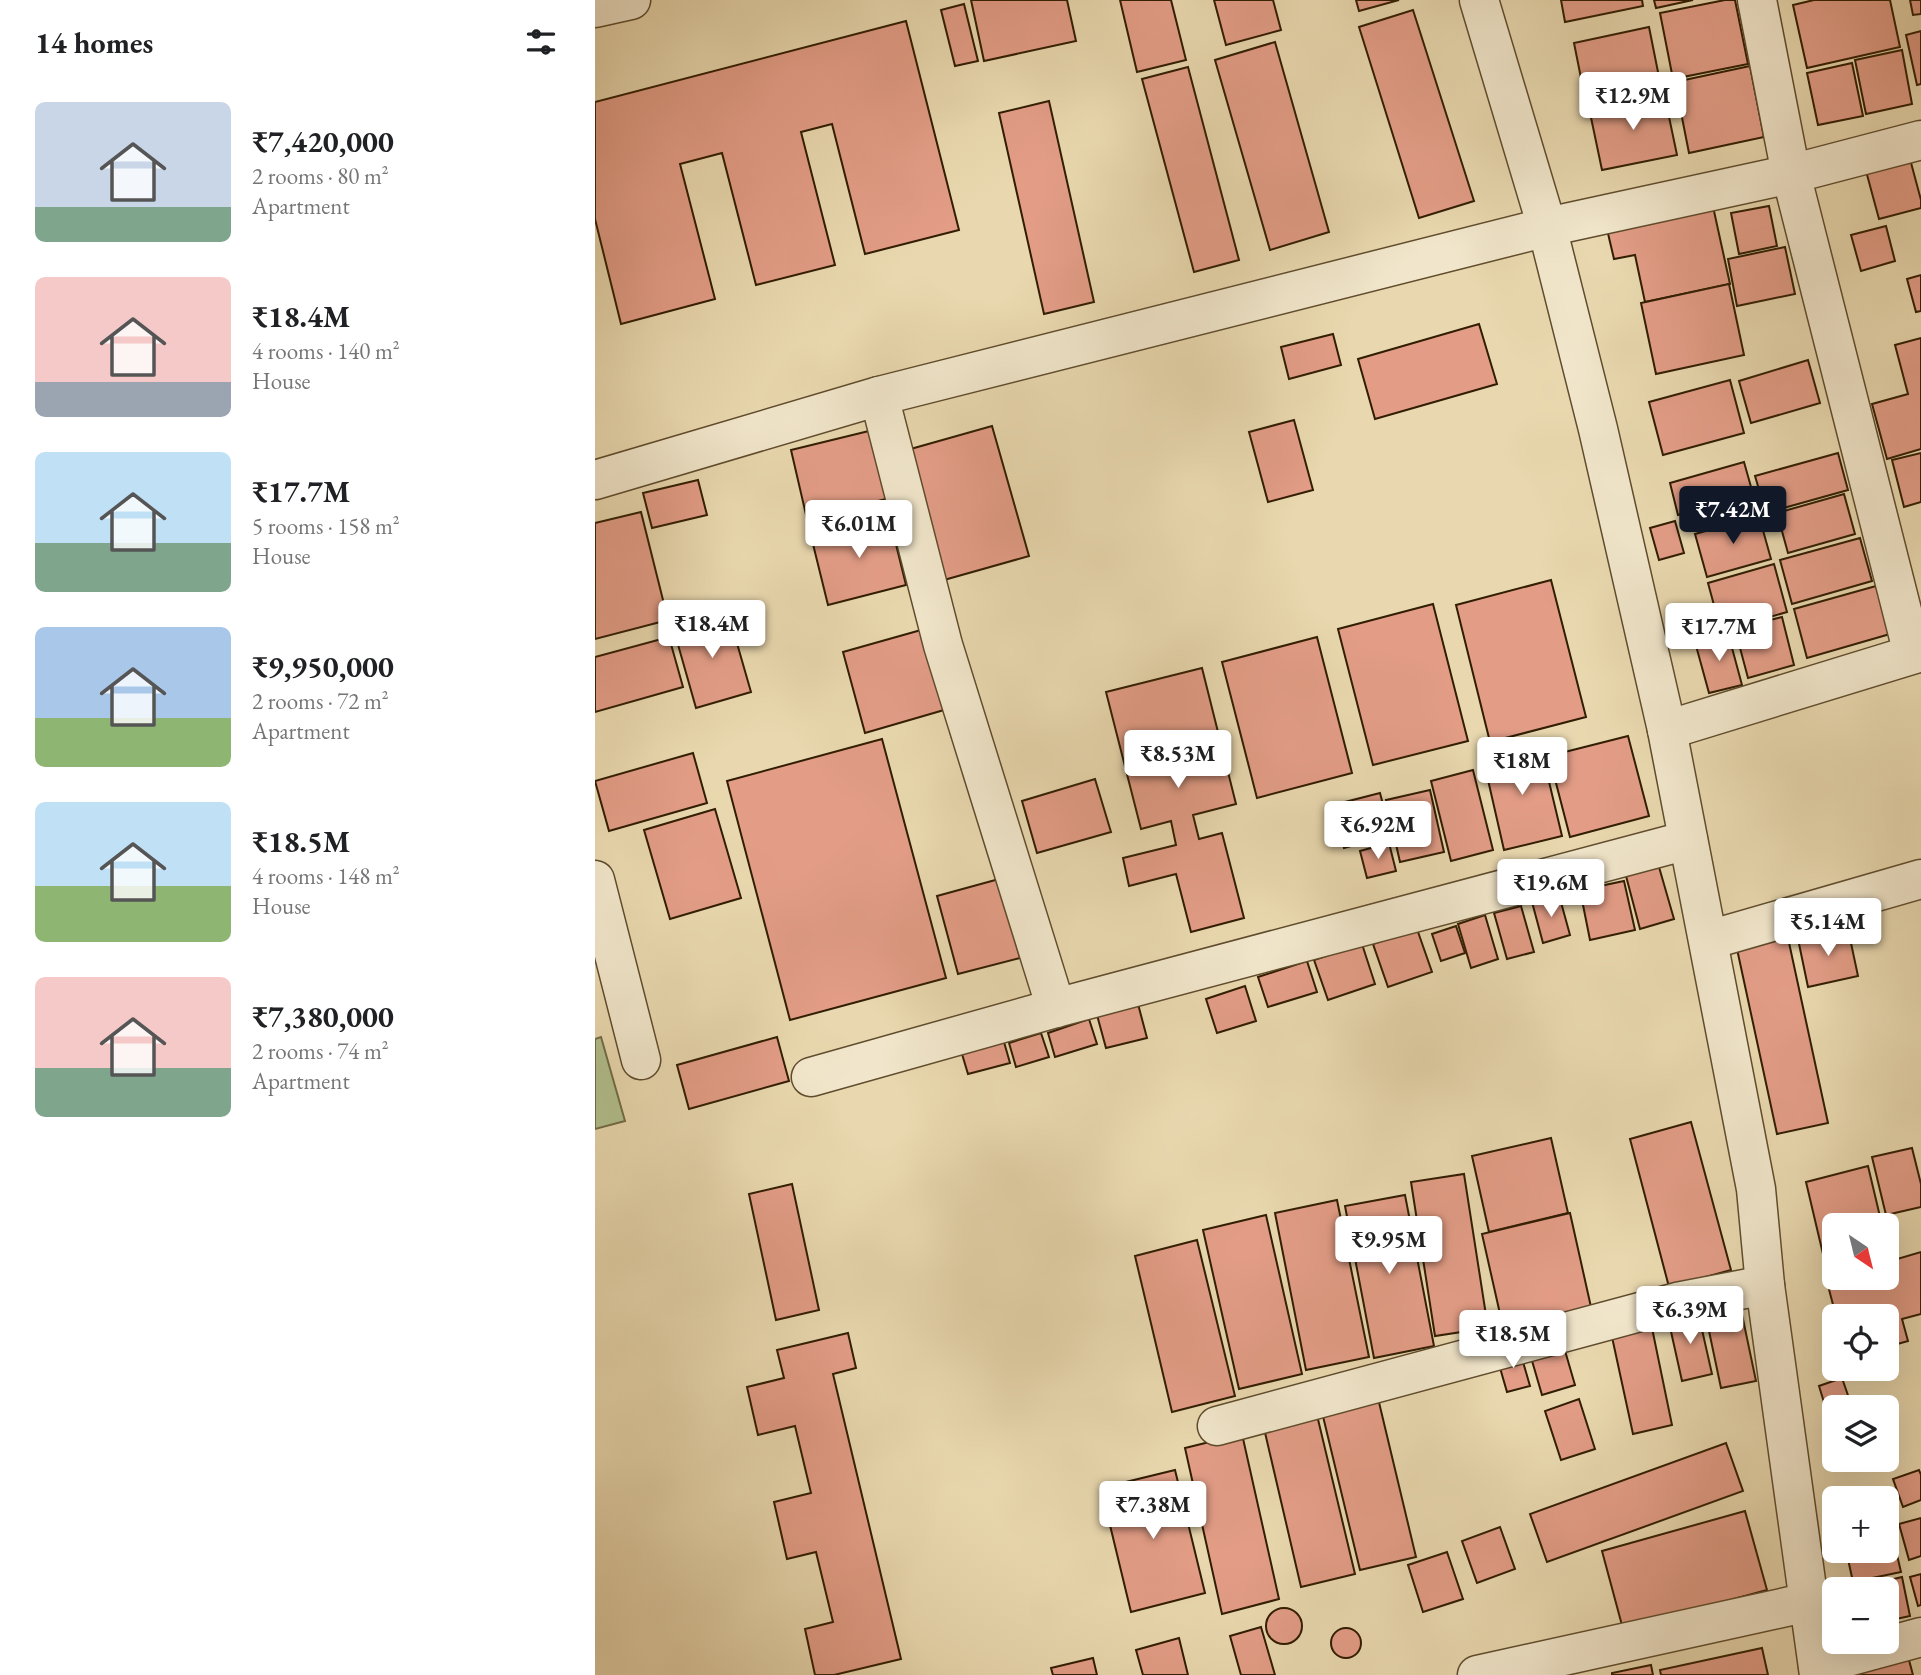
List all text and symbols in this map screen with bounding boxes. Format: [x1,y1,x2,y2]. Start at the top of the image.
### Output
text: 14 homes [35,23,153,62]
icon: filters [522,23,560,61]
pin: ₹12.9M [1576,72,1690,132]
text: ₹12.9M [1595,80,1671,110]
text: ₹7,420,000 [252,122,394,161]
icon: home [91,130,175,214]
text: 2 rooms · 80 m² [252,161,389,191]
text: Apartment [252,191,350,221]
text: ₹18.4M [252,297,350,336]
icon: home [91,305,175,389]
text: 4 rooms · 140 m² [252,336,400,366]
text: House [252,366,311,396]
text: ₹17.7M [252,472,350,511]
icon: home [91,480,175,564]
pin: ₹7.42M [1676,486,1790,546]
text: ₹7.42M [1695,494,1771,524]
pin: ₹6.01M [802,500,916,560]
text: ₹6.01M [821,508,897,538]
text: 5 rooms · 158 m² [252,511,400,541]
text: House [252,541,311,571]
pin: ₹18.4M [655,600,769,660]
pin: ₹17.7M [1662,604,1776,663]
text: ₹18.4M [674,608,750,638]
text: ₹17.7M [1681,611,1757,641]
text: ₹9,950,000 [252,647,394,686]
icon: home [91,655,175,739]
text: 2 rooms · 72 m² [252,686,389,716]
text: Apartment [252,716,350,746]
pin: ₹8.53M [1121,730,1235,790]
text: ₹8.53M [1140,738,1216,768]
pin: ₹18M [1481,738,1563,797]
text: ₹18M [1493,745,1551,775]
pin: ₹6.92M [1321,802,1435,861]
text: ₹6.92M [1340,809,1416,839]
text: ₹18.5M [252,822,350,861]
icon: home [91,830,175,914]
pin: ₹19.6M [1494,860,1608,919]
text: 4 rooms · 148 m² [252,861,400,891]
text: ₹19.6M [1513,867,1589,897]
text: House [252,891,311,921]
pin: ₹5.14M [1771,898,1885,958]
text: ₹5.14M [1790,906,1866,936]
text: ₹7,380,000 [252,997,394,1036]
icon: home [91,1005,175,1089]
text: 2 rooms · 74 m² [252,1036,389,1066]
text: Apartment [252,1066,350,1096]
north arrow [1822,1213,1899,1290]
map controls [1822,1213,1899,1654]
pin: ₹9.95M [1332,1216,1446,1276]
text: ₹9.95M [1351,1224,1427,1254]
pin: ₹6.39M [1633,1286,1747,1346]
text: ₹6.39M [1652,1294,1728,1324]
button: locate [1822,1304,1899,1381]
pin: ₹18.5M [1456,1310,1570,1370]
text: ₹18.5M [1475,1318,1551,1348]
button: layers [1822,1395,1899,1472]
pin: ₹7.38M [1096,1482,1210,1541]
button: + [1822,1486,1899,1563]
text: ₹7.38M [1115,1489,1191,1519]
button: − [1822,1577,1899,1654]

